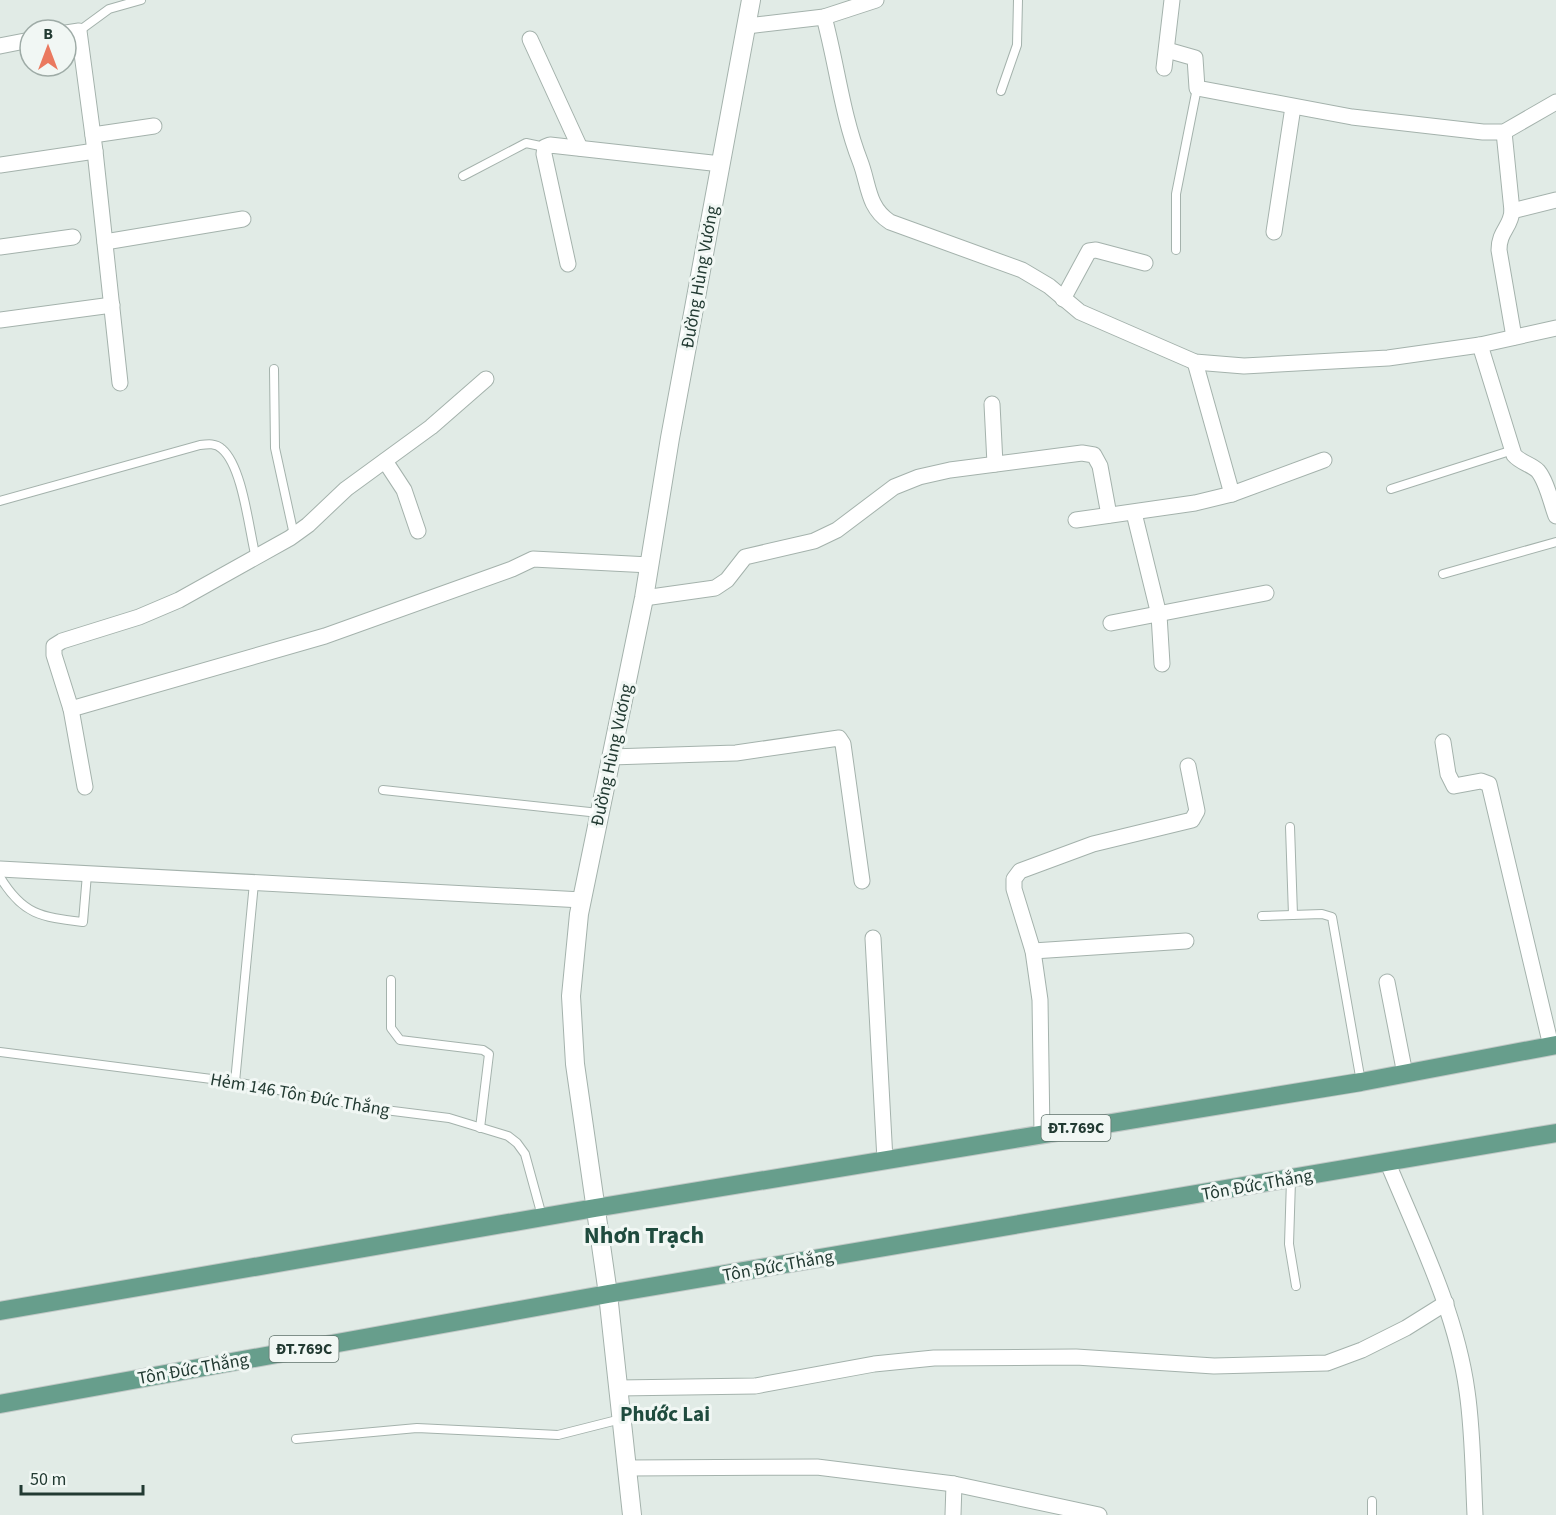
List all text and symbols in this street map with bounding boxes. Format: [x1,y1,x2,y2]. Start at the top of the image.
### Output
north arrow [18,18,78,78]
text: B [43,23,53,45]
street label: Đường Hùng Vương [675,204,725,350]
street label: Đường Hùng Vương [585,682,639,828]
street label: Hẻm 146 Tôn Đức Thắng [208,1067,392,1123]
road number: ĐT.769C [1042,1115,1110,1141]
street label: Tôn Đức Thắng [1200,1163,1314,1207]
district label: Nhơn Trạch [584,1218,704,1253]
street label: Tôn Đức Thắng [721,1244,835,1288]
road number: ĐT.769C [270,1336,338,1362]
street label: Tôn Đức Thắng [136,1347,250,1391]
district label: Phước Lai [620,1399,710,1429]
scale bar [21,1458,142,1496]
text: 50 m [30,1467,66,1492]

